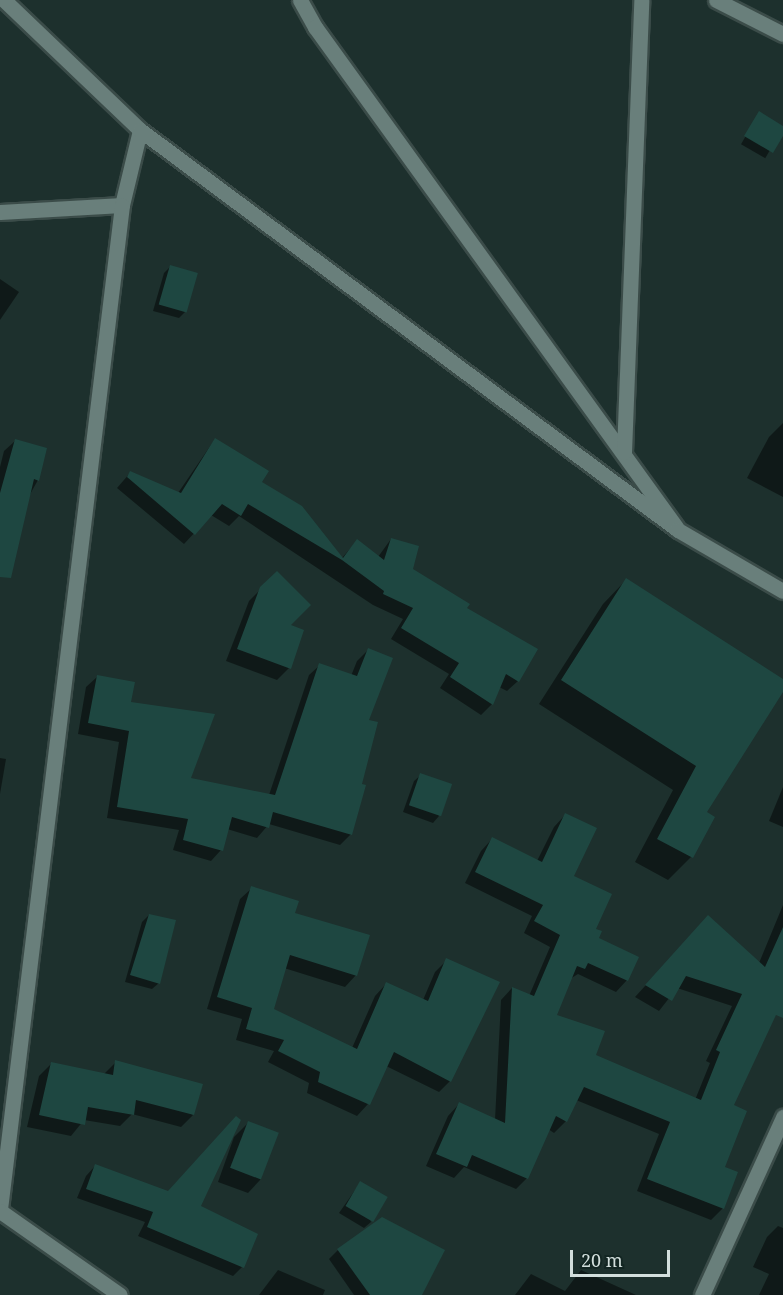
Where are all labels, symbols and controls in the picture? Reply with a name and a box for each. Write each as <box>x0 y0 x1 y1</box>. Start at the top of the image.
scale bar <box>573 1238 674 1276</box>
text: 20 m <box>581 1248 623 1272</box>

